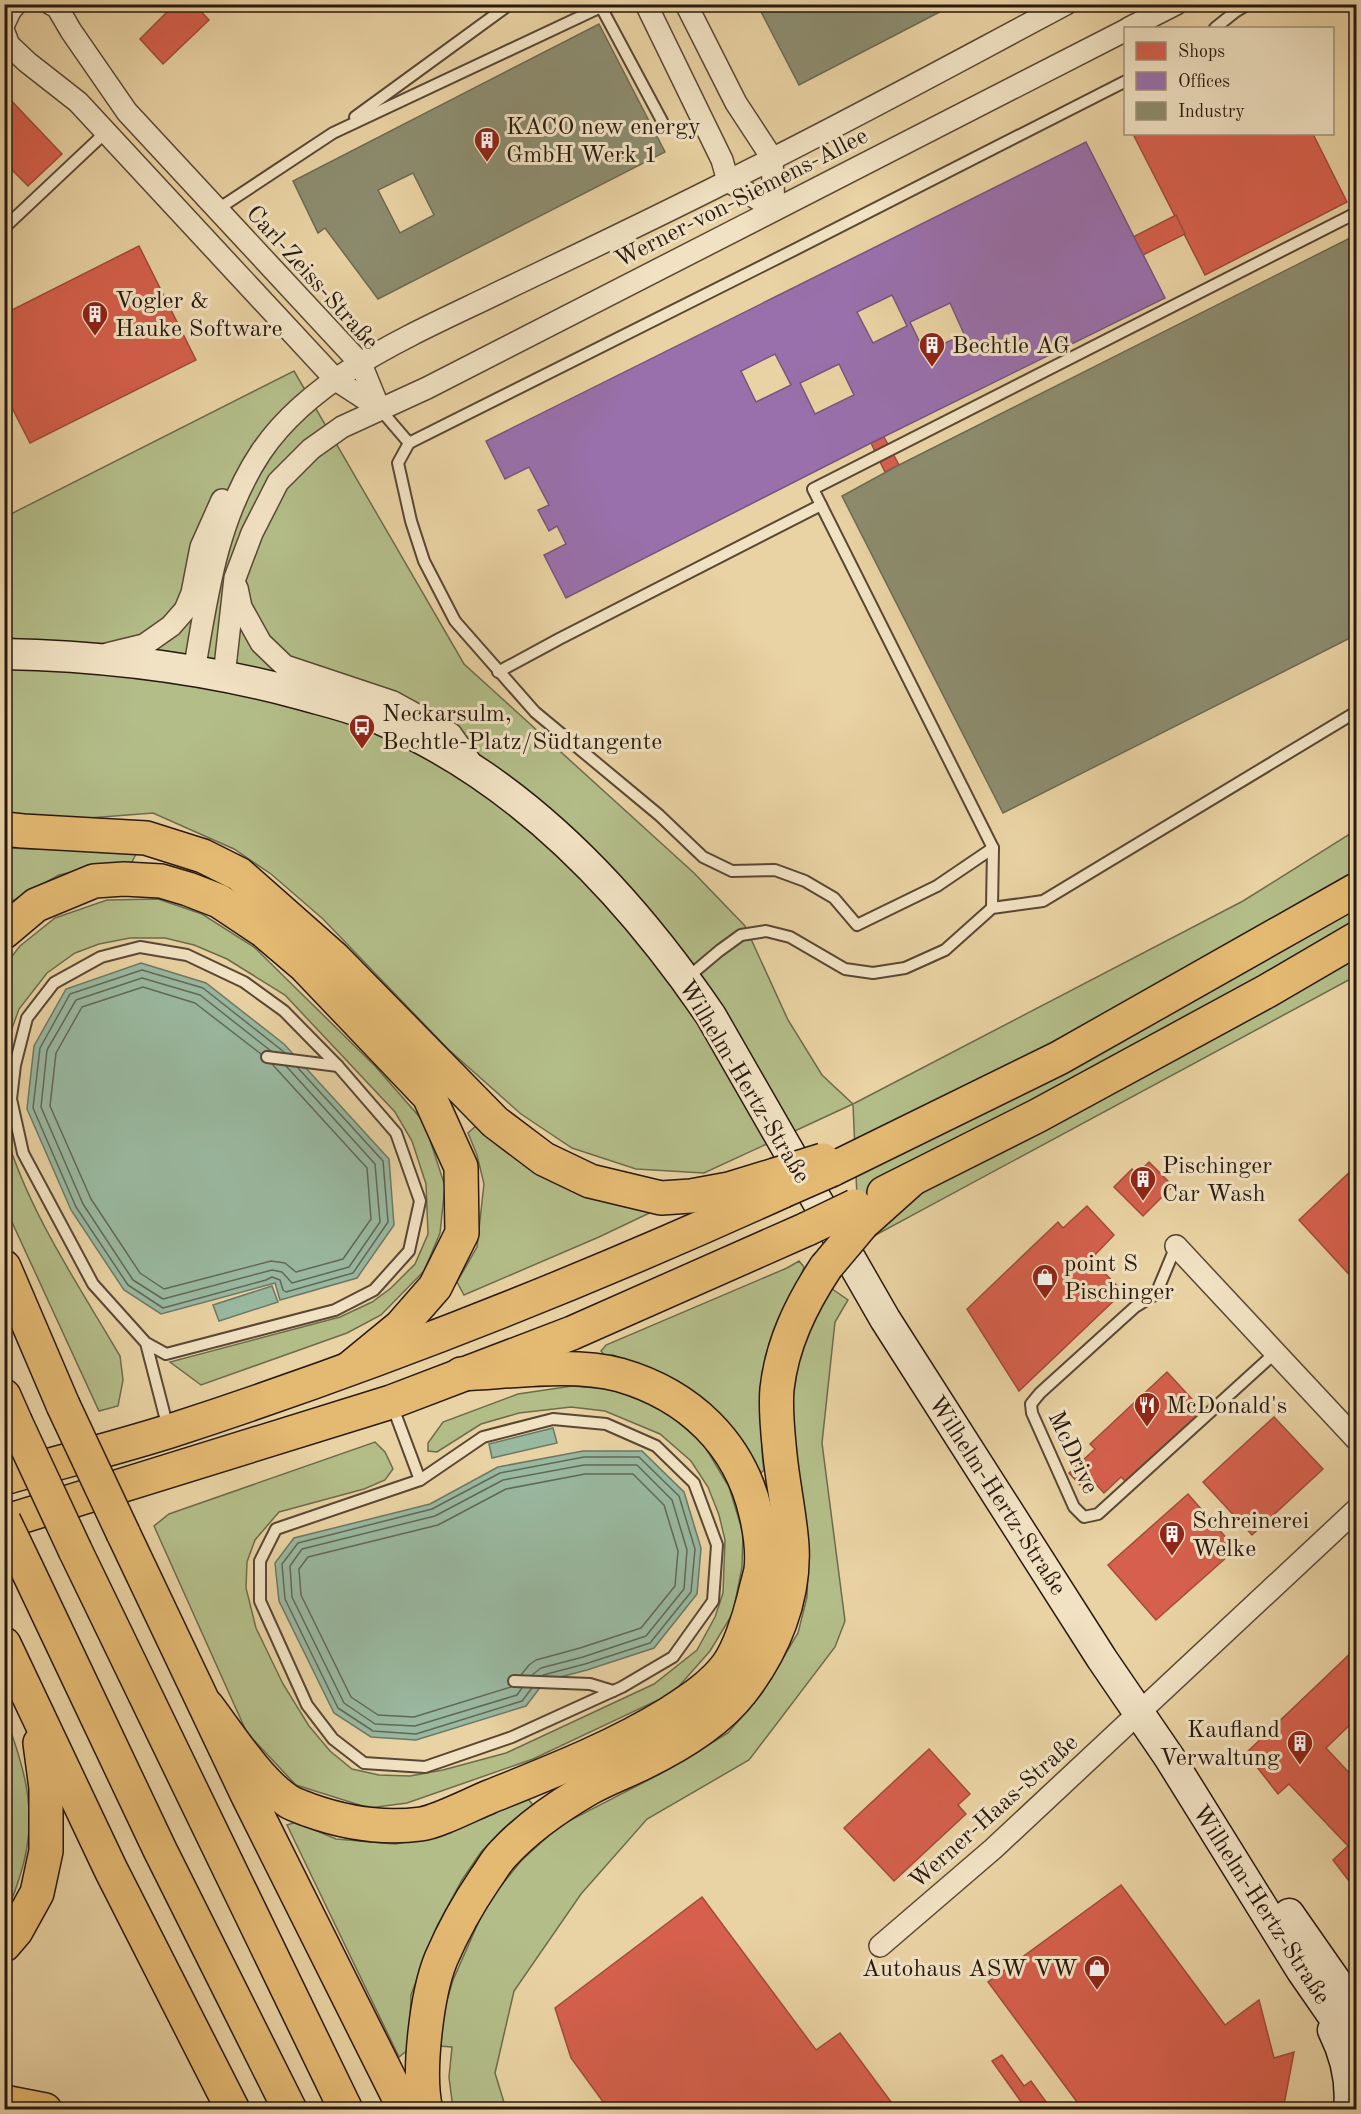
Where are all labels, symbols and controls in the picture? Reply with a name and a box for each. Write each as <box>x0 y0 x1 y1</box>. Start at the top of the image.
legend <box>1124 27 1334 135</box>
text: Shops <box>1178 43 1225 61</box>
text: Offices <box>1178 73 1230 91</box>
text: Industry <box>1178 103 1245 121</box>
place label: KACO new energy GmbH Werk 1 <box>506 116 701 168</box>
street label: Werner-von-Siemens-Allee <box>612 124 872 273</box>
building icon: KACO new energy GmbH Werk 1 <box>472 125 502 163</box>
street label: Carl-Zeiss-Straße <box>241 202 382 355</box>
place label: Vogler & Hauke Software <box>115 290 283 342</box>
building icon: Vogler & Hauke Software <box>80 299 110 337</box>
building icon: Bechtle AG <box>917 330 947 368</box>
place label: Bechtle AG <box>952 335 1070 359</box>
place label: Neckarsulm, Bechtle-Platz/Südtangente <box>382 703 662 755</box>
bus stop icon: Neckarsulm, Bechtle-Platz/Südtangente <box>347 712 377 750</box>
street label: Wilhelm-Hertz-Straße <box>673 976 813 1188</box>
place label: Pischinger Car Wash <box>1162 1155 1272 1207</box>
building icon: Pischinger Car Wash <box>1128 1164 1158 1202</box>
place label: point S Pischinger <box>1064 1253 1174 1305</box>
shop icon: point S Pischinger <box>1030 1262 1060 1300</box>
restaurant icon: McDonald's <box>1132 1390 1162 1428</box>
street label: Wilhelm-Hertz-Straße <box>923 1392 1070 1600</box>
place label: McDonald's <box>1166 1395 1287 1419</box>
street label: McDrive <box>1043 1408 1102 1498</box>
place label: Schreinerei Welke <box>1192 1510 1309 1562</box>
building icon: Schreinerei Welke <box>1157 1519 1187 1557</box>
place label: Kaufland Verwaltung <box>1160 1719 1280 1771</box>
building icon: Kaufland Verwaltung <box>1285 1728 1315 1766</box>
street label: Werner-Haas-Straße <box>905 1731 1083 1894</box>
street label: Wilhelm-Hertz-Straße <box>1187 1801 1334 2009</box>
shop icon: Autohaus ASW VW <box>1082 1953 1112 1991</box>
place label: Autohaus ASW VW <box>862 1958 1078 1982</box>

